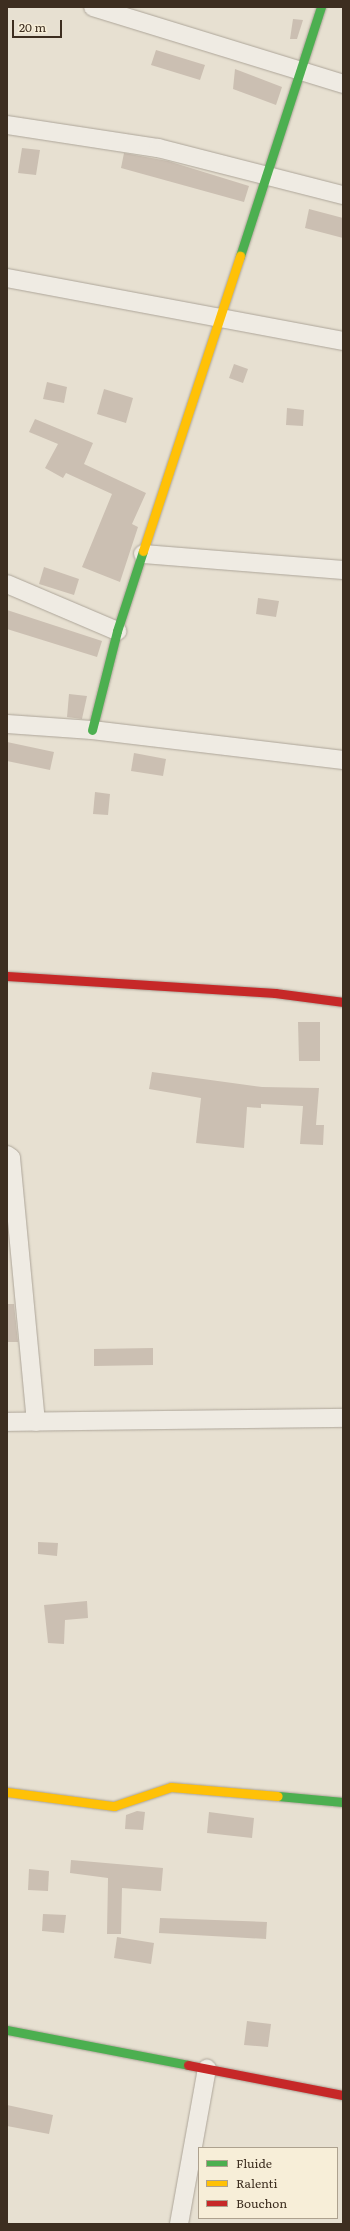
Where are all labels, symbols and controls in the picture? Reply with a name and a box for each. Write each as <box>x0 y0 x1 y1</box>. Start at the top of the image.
scale bar <box>14 12 64 38</box>
text: 20 m <box>19 18 46 36</box>
legend <box>198 2147 338 2219</box>
text: Fluide <box>236 2154 272 2172</box>
text: Ralenti <box>236 2174 277 2192</box>
text: Bouchon <box>236 2194 287 2212</box>

